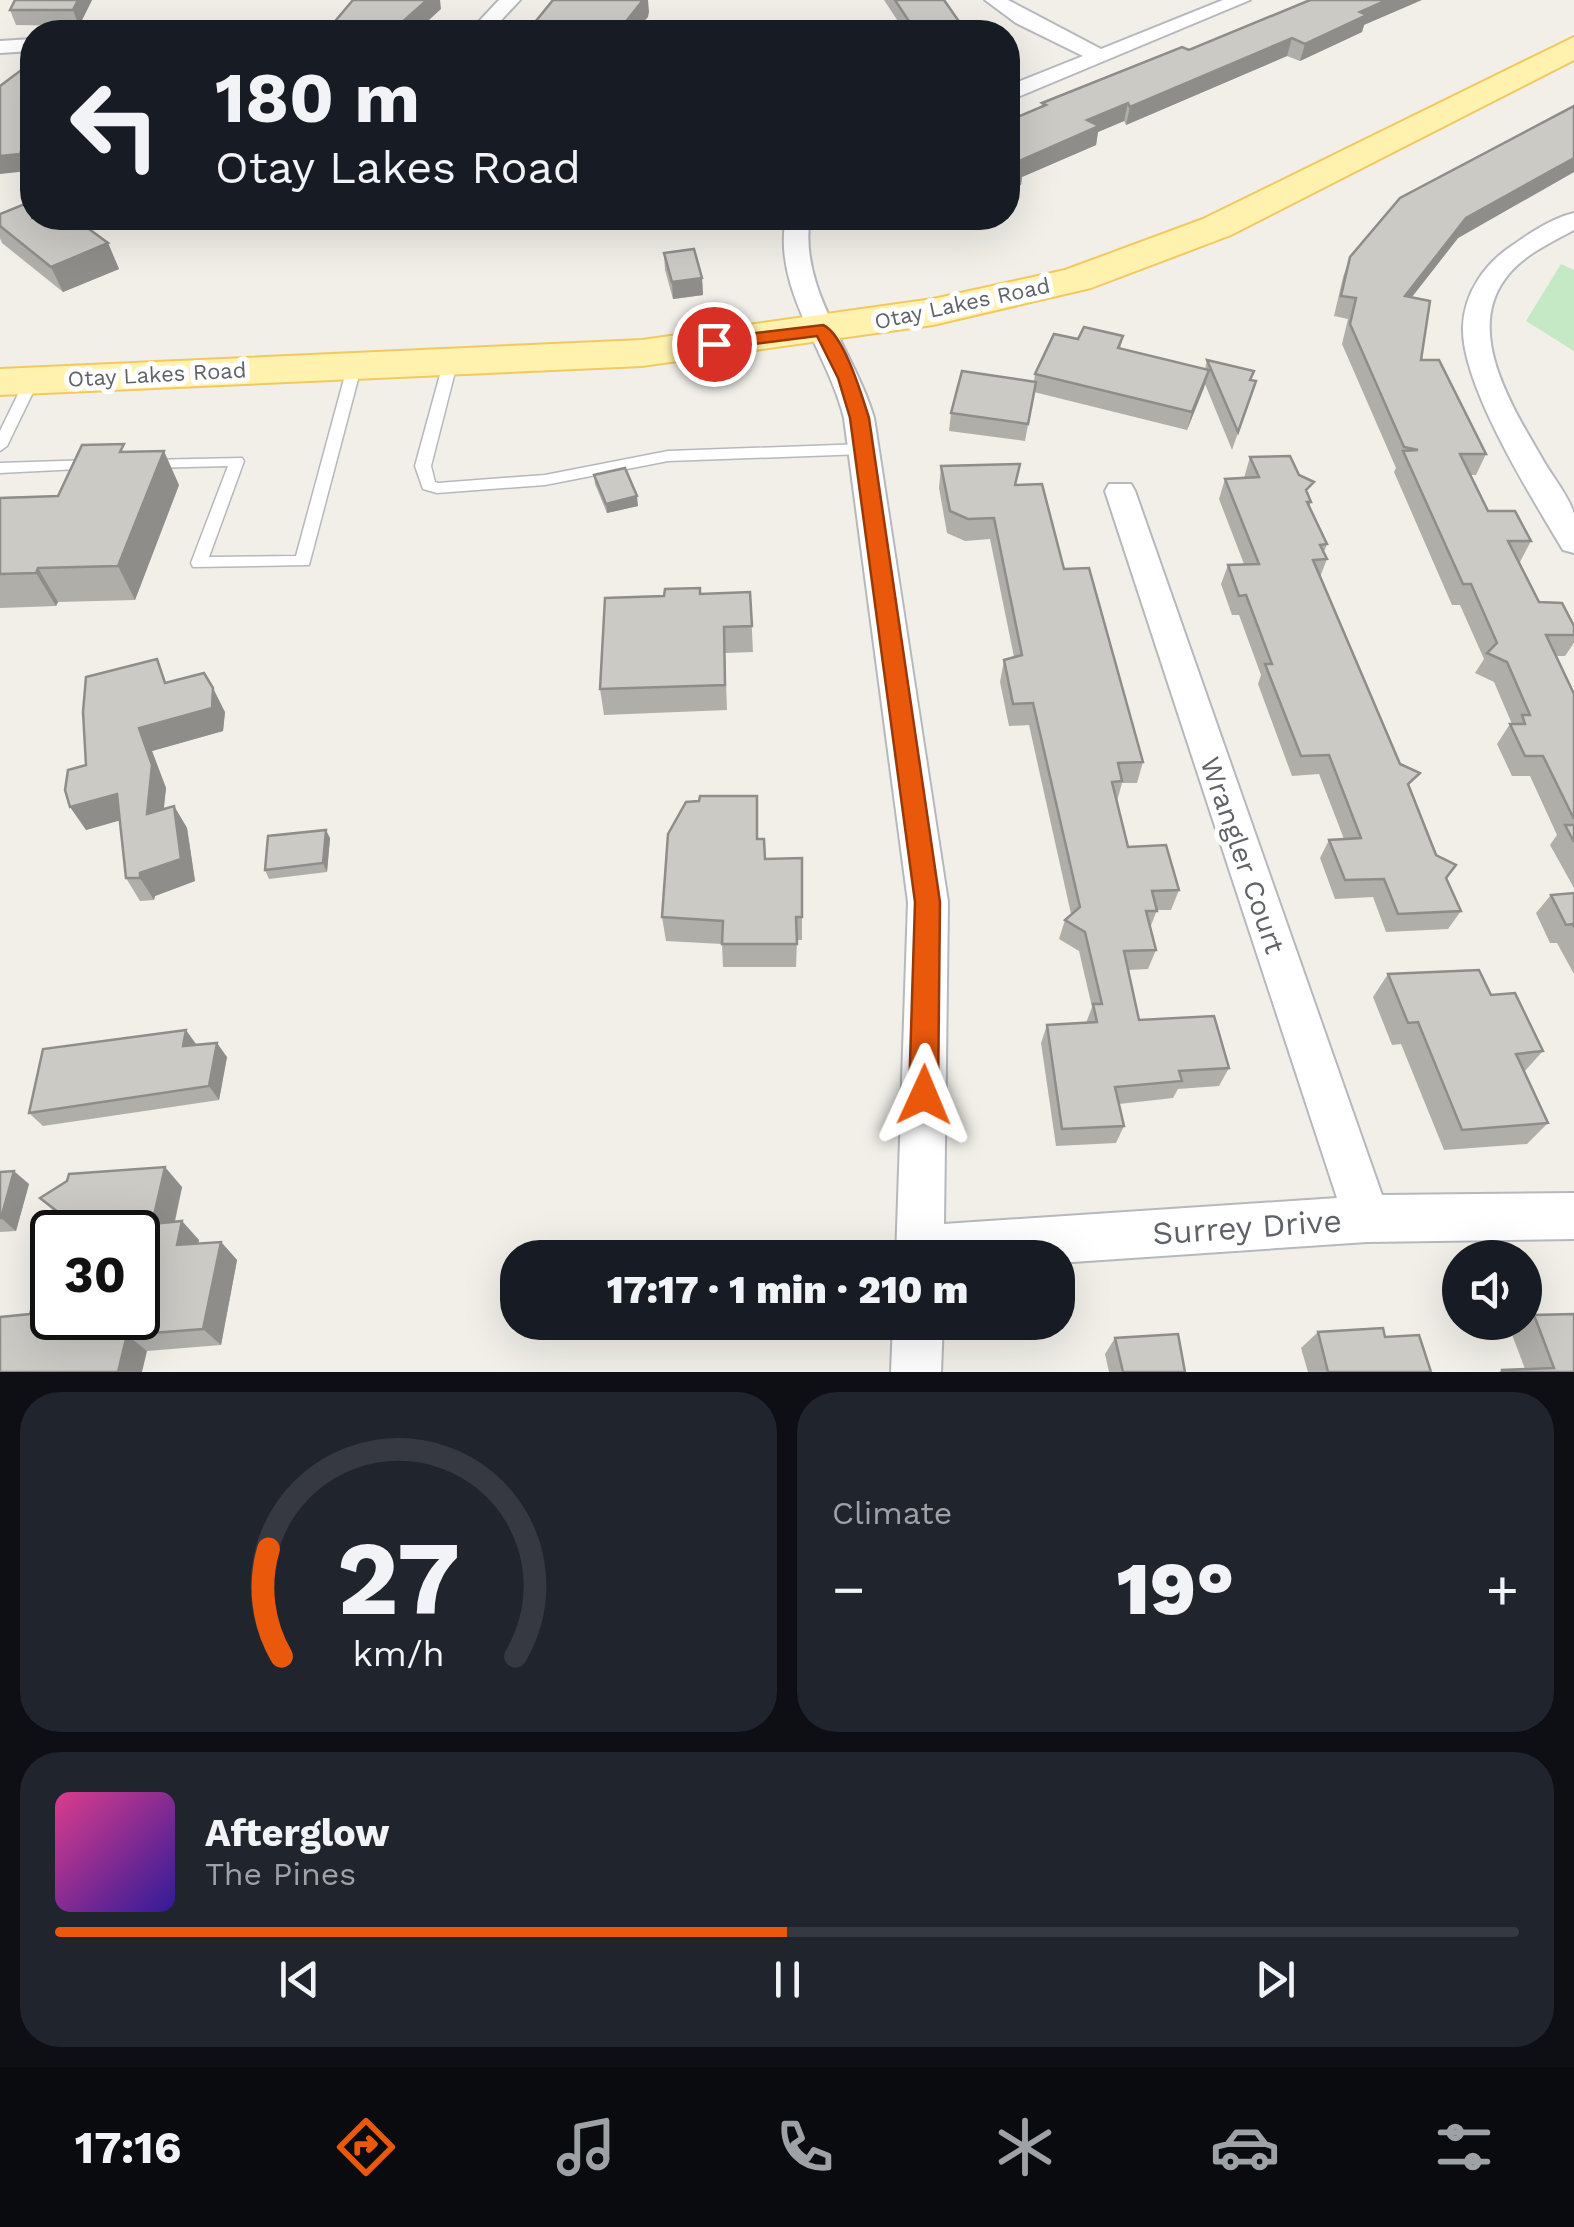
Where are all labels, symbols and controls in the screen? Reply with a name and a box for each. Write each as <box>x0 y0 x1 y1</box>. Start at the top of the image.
text: 180 m <box>215 57 420 139</box>
icon: left <box>50 60 180 190</box>
text: Otay Lakes Road <box>215 141 581 194</box>
street label: Otay Lakes Road <box>872 273 1052 334</box>
pin <box>672 302 757 387</box>
icon: arrive <box>687 317 742 372</box>
street label: Otay Lakes Road <box>67 357 247 392</box>
street label: Wrangler Court <box>1193 752 1292 958</box>
position arrow <box>872 1043 976 1147</box>
street label: Surrey Drive <box>1151 1201 1343 1253</box>
speed limit sign: 30 <box>30 1210 160 1340</box>
map controls <box>1442 1240 1542 1340</box>
button: sound <box>1442 1240 1542 1340</box>
text: 17:17 · 1 min · 210 m <box>607 1268 968 1312</box>
text: Climate <box>832 1494 952 1532</box>
text: 27 <box>337 1517 460 1639</box>
text: 19° <box>1117 1544 1234 1632</box>
text: − <box>832 1557 865 1621</box>
text: + <box>1486 1557 1519 1621</box>
text: km/h <box>352 1633 445 1675</box>
text: Afterglow <box>205 1811 390 1855</box>
text: The Pines <box>205 1855 356 1893</box>
icon: previous <box>272 1952 327 2007</box>
icon: pause <box>760 1952 815 2007</box>
icon: next <box>1248 1952 1303 2007</box>
icon: directions <box>331 2112 401 2182</box>
icon: music <box>551 2112 621 2182</box>
icon: phone <box>770 2112 840 2182</box>
icon: climate <box>990 2112 1060 2182</box>
icon: car <box>1210 2112 1280 2182</box>
icon: filters <box>1429 2112 1499 2182</box>
text: 17:16 <box>75 2121 181 2174</box>

